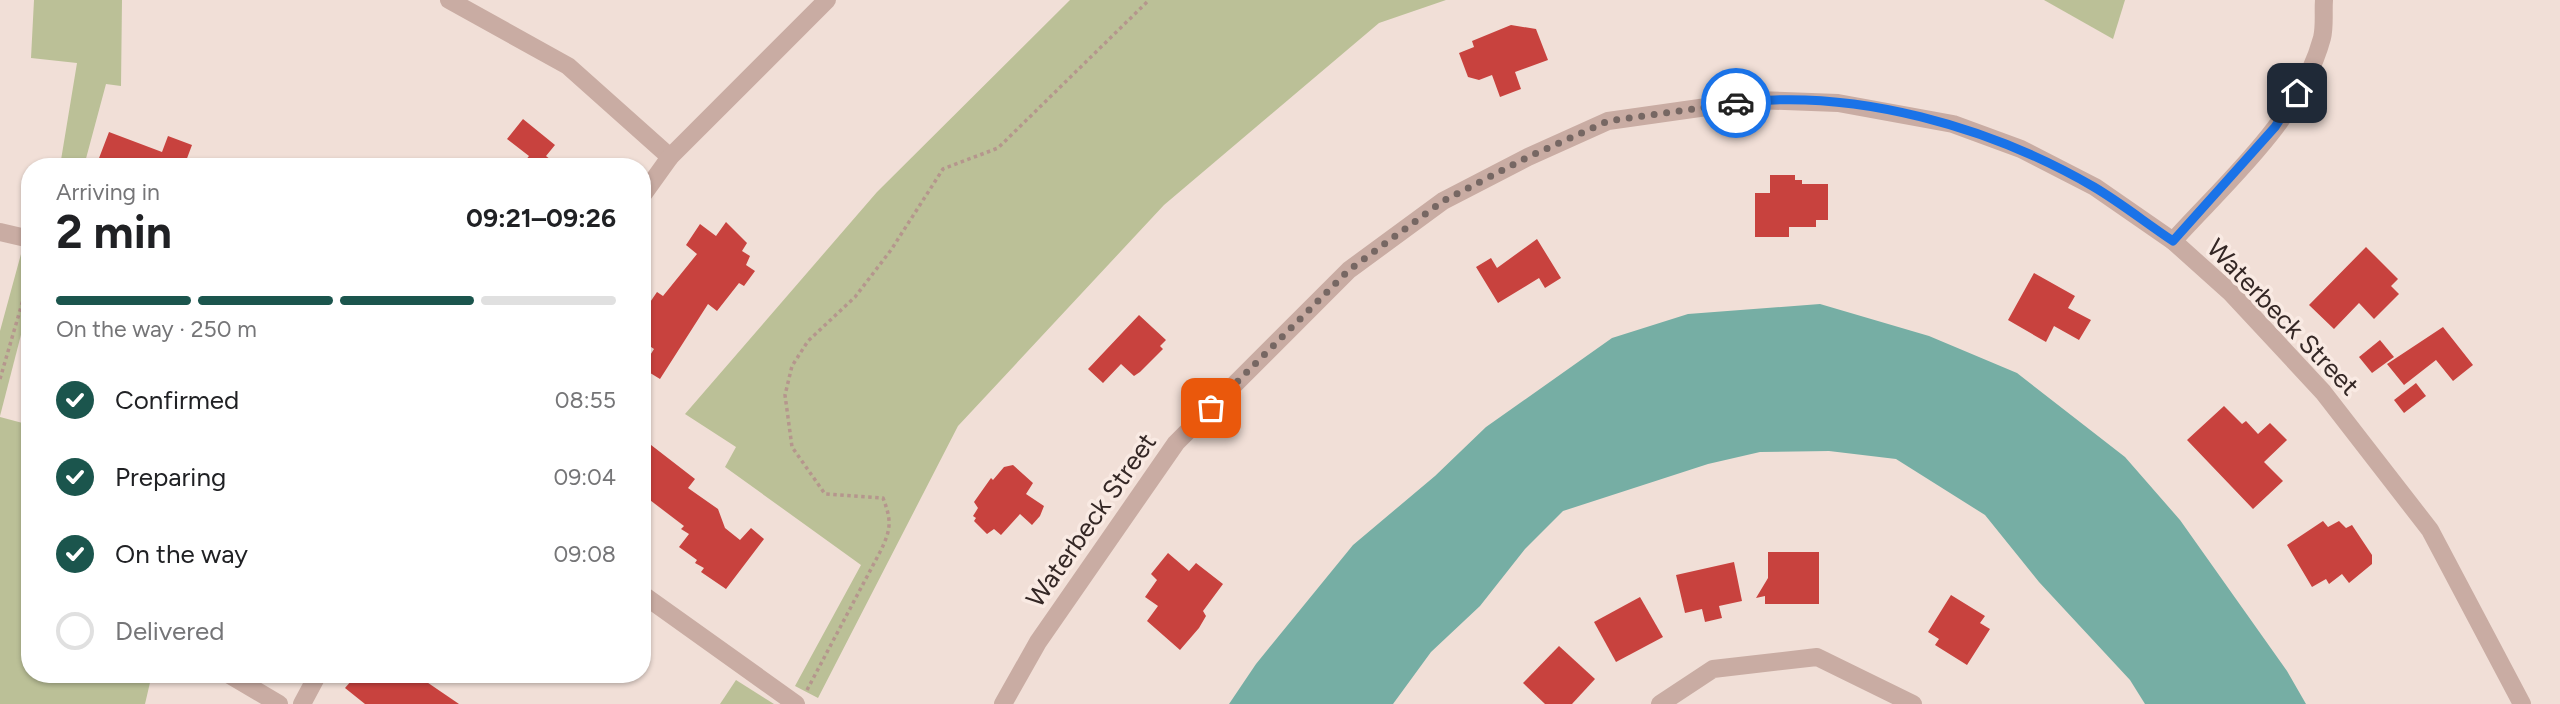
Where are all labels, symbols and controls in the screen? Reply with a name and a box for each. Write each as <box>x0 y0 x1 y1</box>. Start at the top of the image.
pin <box>2267 63 2327 123</box>
courier <box>1701 68 1771 138</box>
icon: home <box>2278 74 2316 112</box>
icon: car <box>1717 84 1755 122</box>
text: Arriving in <box>56 178 160 206</box>
text: 09:21–09:26 <box>466 202 616 234</box>
text: 2 min <box>56 204 172 260</box>
street label: Waterbeck Street <box>2200 232 2366 402</box>
text: On the way · 250 m <box>56 315 257 343</box>
pin <box>1181 378 1241 438</box>
icon: check <box>56 381 94 419</box>
text: Confirmed <box>115 384 239 416</box>
text: 08:55 <box>555 386 616 414</box>
icon: bag <box>1192 389 1230 427</box>
street label: Waterbeck Street <box>1019 427 1163 613</box>
icon: check <box>56 458 94 496</box>
text: Preparing <box>115 461 226 493</box>
text: 09:04 <box>553 463 616 491</box>
icon: check <box>56 535 94 573</box>
text: On the way <box>115 538 248 570</box>
text: 09:08 <box>554 540 616 568</box>
text: Delivered <box>115 615 224 647</box>

